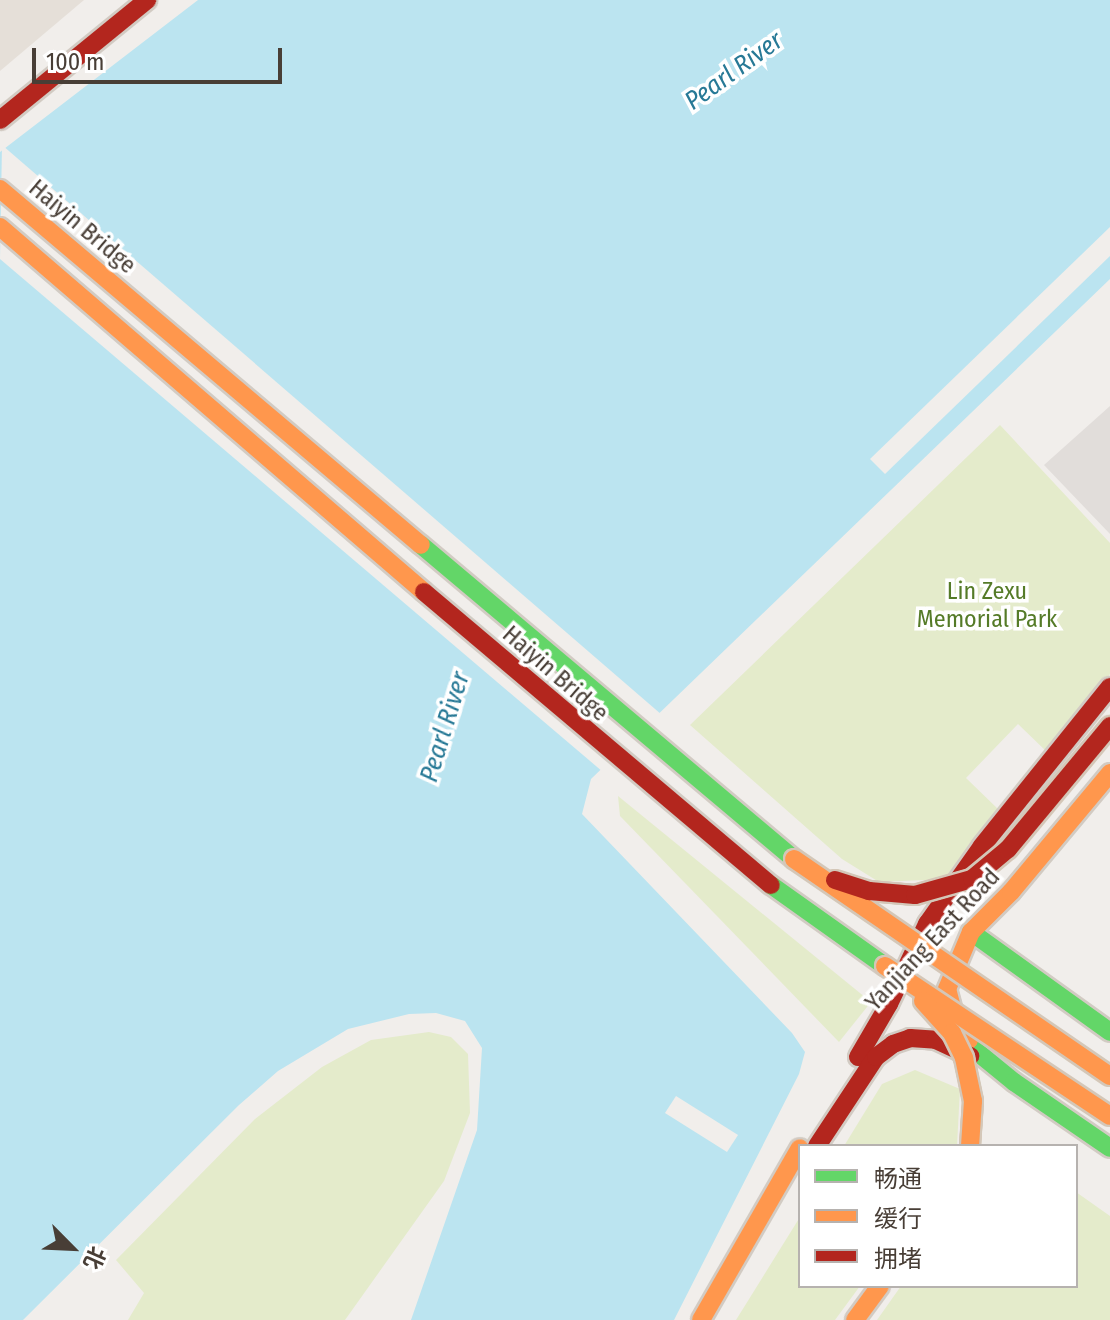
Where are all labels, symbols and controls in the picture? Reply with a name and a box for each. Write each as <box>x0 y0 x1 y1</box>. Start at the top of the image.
water label: Pearl River <box>679 25 789 117</box>
scale bar <box>36 32 286 82</box>
text: 100 m <box>46 48 104 76</box>
street label: Haiyin Bridge <box>23 174 141 280</box>
park label: Lin Zexu Memorial Park <box>917 578 1057 634</box>
street label: Haiyin Bridge <box>496 620 614 728</box>
water label: Pearl River <box>413 668 477 786</box>
street label: Yanjiang East Road <box>860 863 1006 1017</box>
legend <box>798 1144 1078 1288</box>
text: 畅通 <box>874 1165 922 1193</box>
text: 缓行 <box>874 1205 922 1233</box>
north arrow <box>32 1208 112 1288</box>
text: 北 <box>78 1242 111 1274</box>
text: 拥堵 <box>874 1245 922 1273</box>

